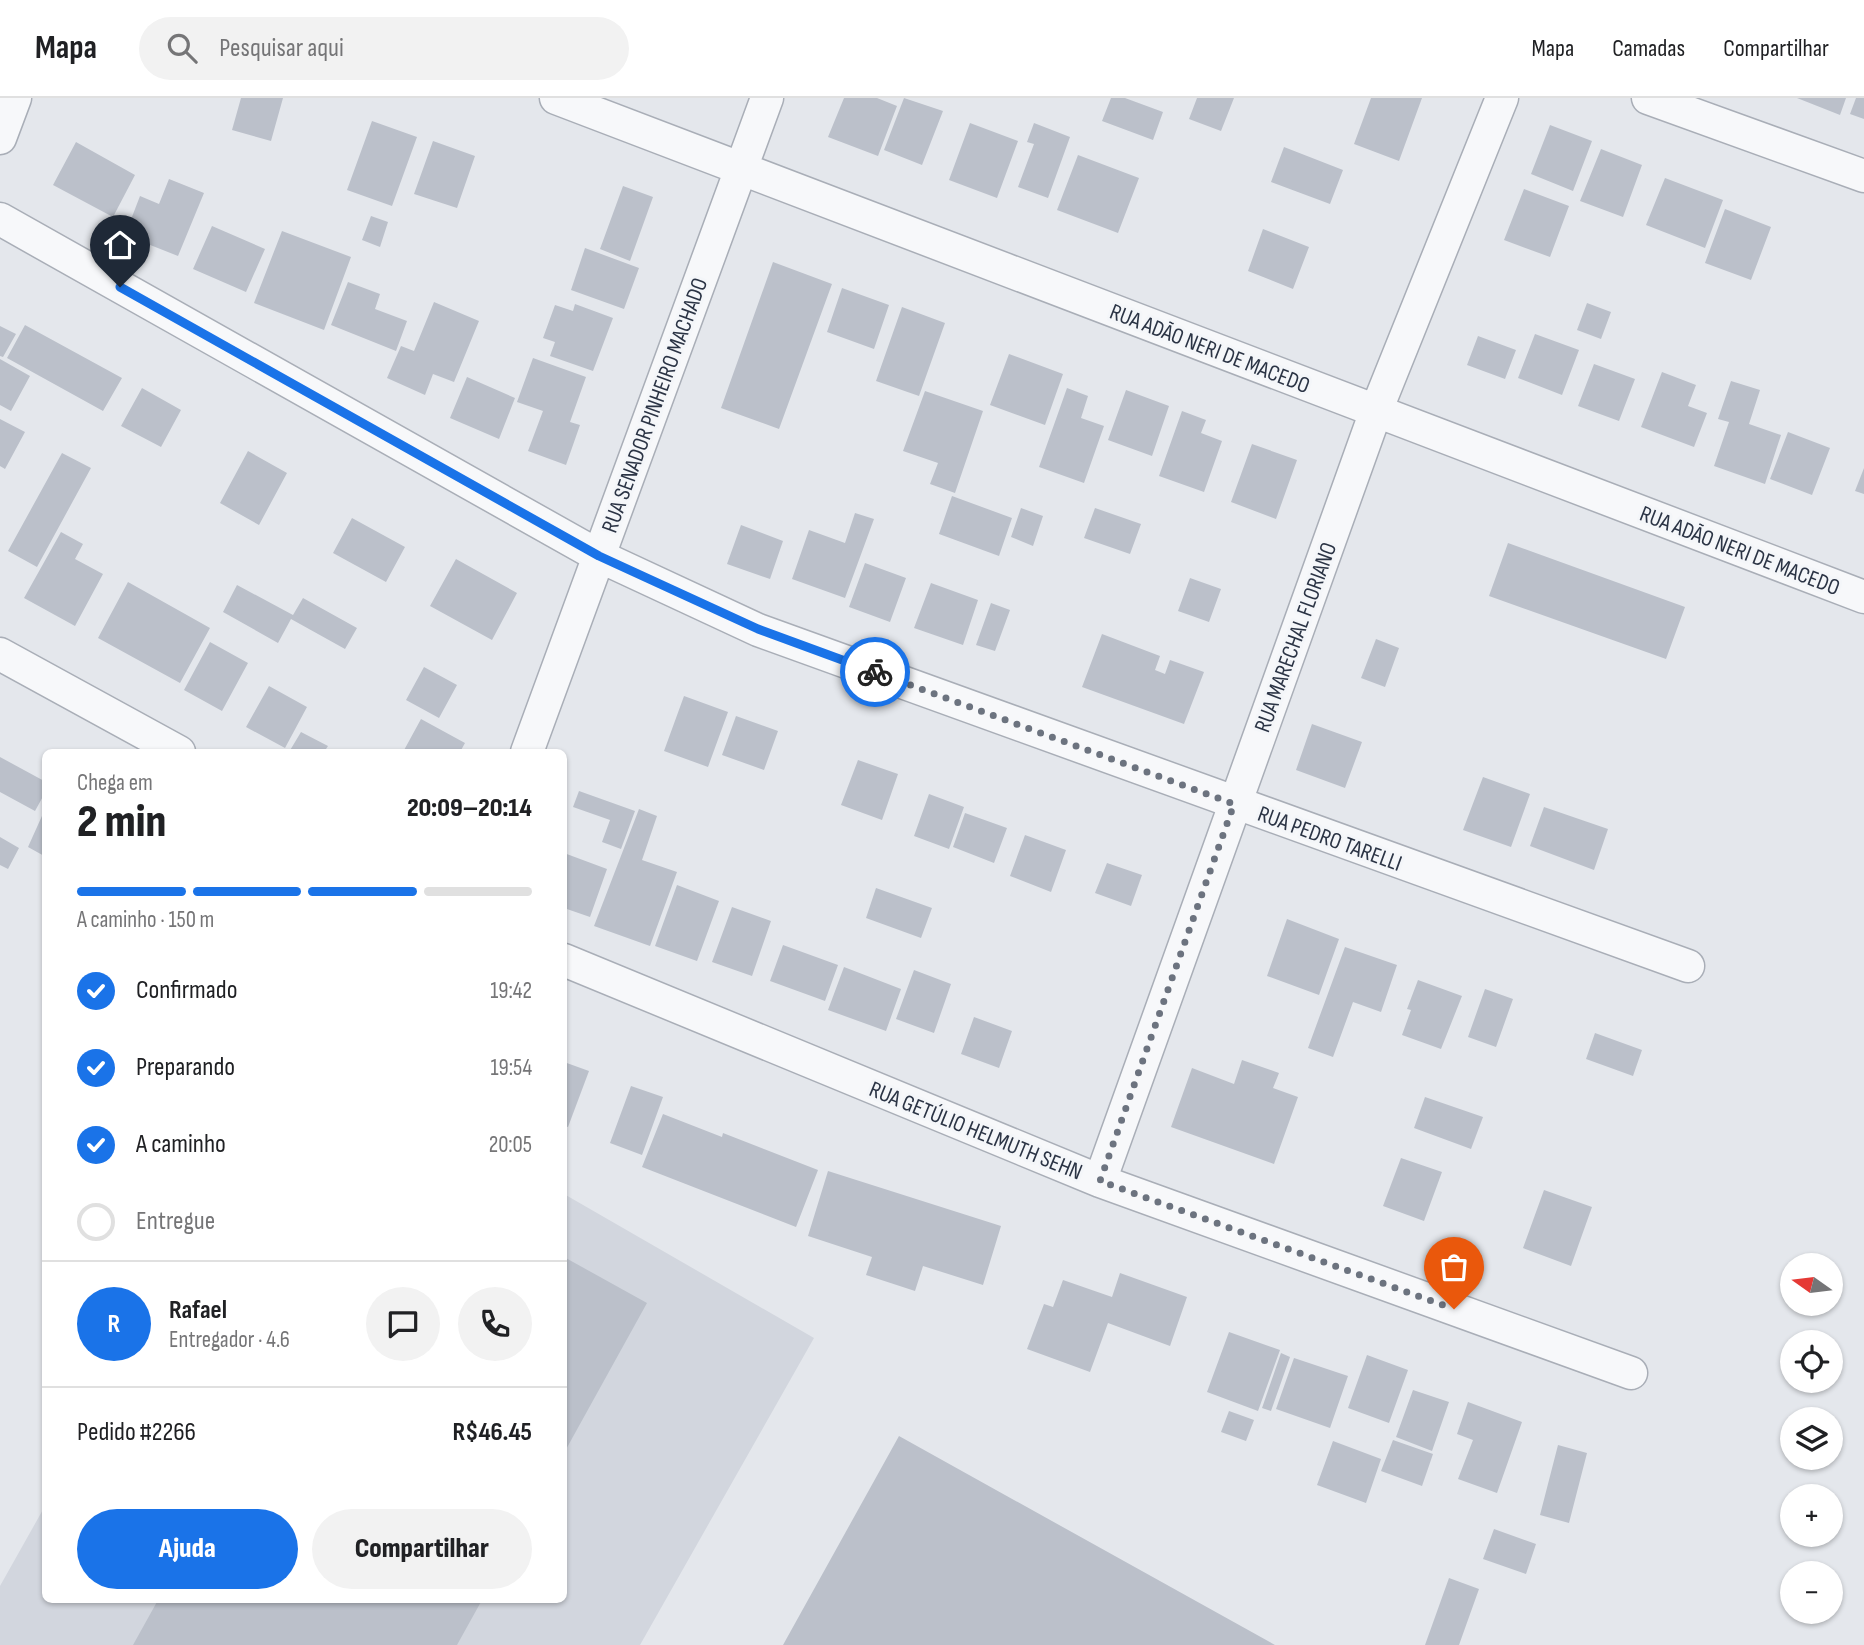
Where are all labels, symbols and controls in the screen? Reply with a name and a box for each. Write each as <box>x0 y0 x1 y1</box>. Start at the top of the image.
search box <box>139 17 629 80</box>
text: Mapa <box>35 28 97 68</box>
icon: search <box>163 29 201 67</box>
text: Pesquisar aqui <box>219 33 344 64</box>
text: Mapa <box>1532 34 1574 63</box>
text: Camadas <box>1612 34 1685 63</box>
text: Compartilhar <box>1723 34 1829 63</box>
pin <box>90 215 150 287</box>
icon: home <box>101 226 139 264</box>
street label: RUA SENADOR PINHEIRO MACHADO <box>596 274 714 537</box>
street label: RUA ADÃO NERI DE MACEDO <box>1106 298 1314 400</box>
street label: RUA ADÃO NERI DE MACEDO <box>1636 500 1844 602</box>
street label: RUA MARECHAL FLORIANO <box>1249 539 1343 736</box>
courier <box>840 637 910 707</box>
icon: bike <box>856 653 894 691</box>
text: Chega em <box>77 769 153 797</box>
text: 20:09–20:14 <box>407 793 532 824</box>
text: 2 min <box>77 795 166 850</box>
street label: RUA PEDRO TARELLI <box>1254 800 1405 878</box>
text: A caminho · 150 m <box>77 906 214 934</box>
icon: check <box>77 972 115 1010</box>
text: Confirmado <box>136 975 237 1006</box>
text: 19:42 <box>490 977 532 1005</box>
icon: check <box>77 1049 115 1087</box>
text: Preparando <box>136 1052 235 1083</box>
text: 19:54 <box>491 1054 532 1082</box>
street label: RUA GETÚLIO HELMUTH SEHN <box>865 1075 1086 1186</box>
icon: check <box>77 1126 115 1164</box>
text: A caminho <box>136 1129 226 1160</box>
text: 20:05 <box>489 1131 532 1159</box>
text: Entregue <box>136 1206 215 1237</box>
pin <box>1424 1237 1484 1309</box>
icon: bag <box>1435 1248 1473 1286</box>
north arrow <box>1780 1253 1843 1316</box>
map controls <box>1780 1253 1843 1624</box>
button: chat <box>366 1287 440 1361</box>
button: phone <box>458 1287 532 1361</box>
text: Rafael <box>169 1295 227 1326</box>
text: R <box>108 1309 120 1340</box>
text: Entregador · 4.6 <box>169 1326 290 1354</box>
button: locate <box>1780 1330 1843 1393</box>
button: layers <box>1780 1407 1843 1470</box>
text: Pedido #2266 <box>77 1417 196 1448</box>
text: R$46.45 <box>452 1417 532 1448</box>
button: + <box>1780 1484 1843 1547</box>
button: Ajuda <box>77 1509 298 1589</box>
button: Compartilhar <box>312 1509 532 1589</box>
button: − <box>1780 1561 1843 1624</box>

